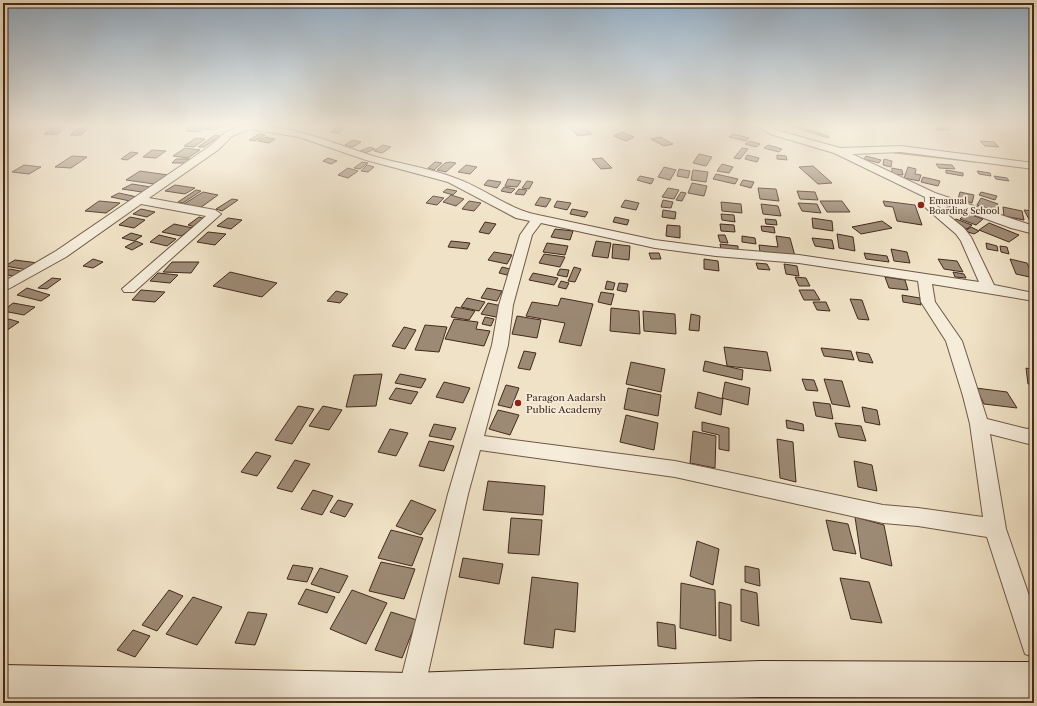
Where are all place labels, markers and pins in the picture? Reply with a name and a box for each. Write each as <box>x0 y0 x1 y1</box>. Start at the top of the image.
place label: Emanual Boarding School <box>929 195 1000 216</box>
marker: Emanual Boarding School <box>916 200 926 210</box>
place label: Paragon Aadarsh Public Academy <box>526 391 607 416</box>
marker: Paragon Aadarsh Public Academy <box>513 398 523 408</box>

